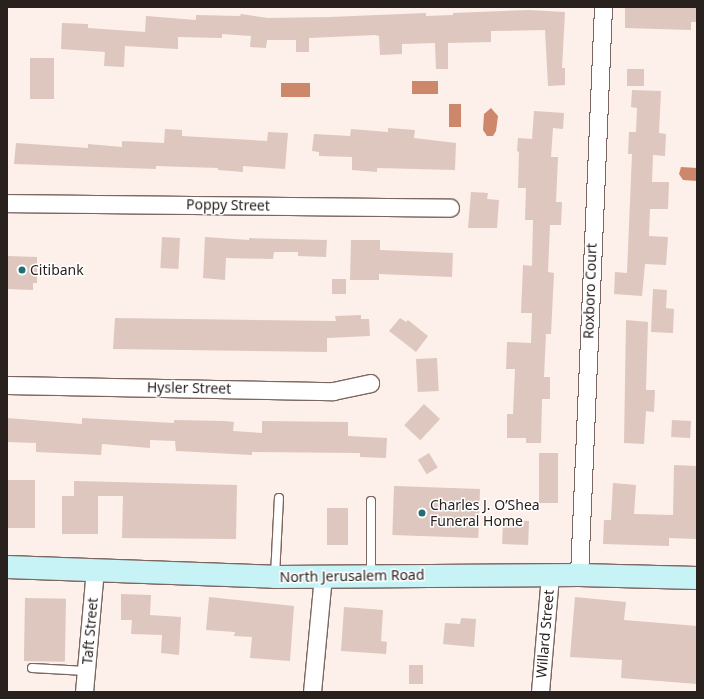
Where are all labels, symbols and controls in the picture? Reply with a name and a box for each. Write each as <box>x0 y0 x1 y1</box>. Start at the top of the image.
street label: Poppy Street <box>186 196 270 214</box>
street label: Roxboro Court <box>580 243 600 339</box>
place label: Citibank <box>30 262 84 278</box>
marker: Citibank <box>17 265 27 275</box>
street label: Hysler Street <box>147 379 231 397</box>
place label: Charles J. O’Shea Funeral Home <box>430 497 540 530</box>
marker: Charles J. O’Shea Funeral Home <box>417 508 427 518</box>
street label: North Jerusalem Road <box>279 566 425 586</box>
street label: Willard Street <box>533 589 557 679</box>
street label: Taft Street <box>79 597 101 665</box>

